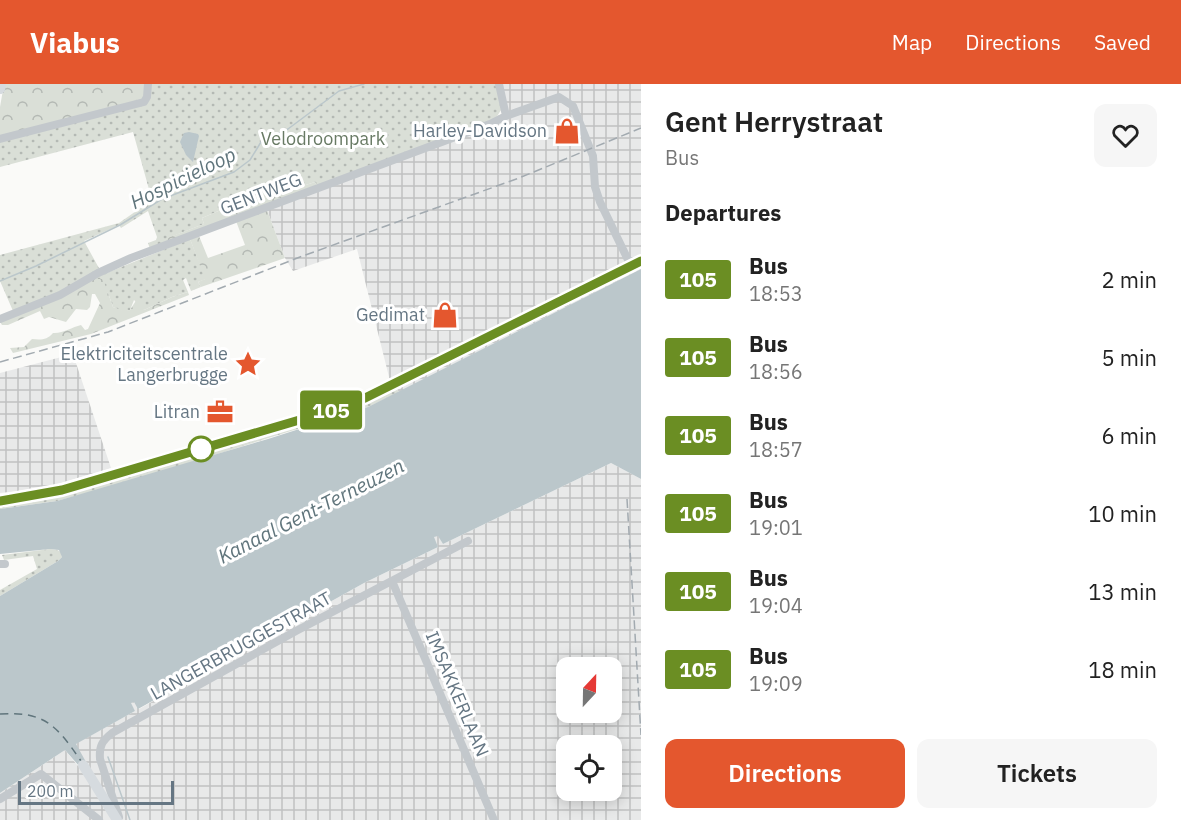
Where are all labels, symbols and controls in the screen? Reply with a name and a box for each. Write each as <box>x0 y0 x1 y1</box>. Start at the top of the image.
text: Viabus <box>30 24 120 61</box>
text: Map <box>892 28 932 56</box>
text: Directions <box>965 28 1061 56</box>
text: Saved <box>1094 28 1151 56</box>
text: Gent Herrystraat <box>665 103 883 140</box>
button: heart <box>1094 104 1157 167</box>
shop icon: Harley-Davidson <box>552 116 582 146</box>
place label: Harley-Davidson <box>413 119 547 142</box>
park label: Velodroompark <box>261 127 386 150</box>
water label: Hospicieloop <box>125 140 240 215</box>
text: Bus <box>665 144 699 171</box>
street label: GENTWEG <box>217 168 305 220</box>
text: Departures <box>665 198 781 227</box>
text: Bus <box>749 251 788 280</box>
text: 105 <box>679 265 717 293</box>
text: 2 min <box>1101 265 1157 294</box>
text: 18:53 <box>749 280 803 307</box>
shop icon: Gedimat <box>430 300 460 330</box>
place label: Gedimat <box>356 303 425 326</box>
text: Bus <box>749 329 788 358</box>
place label: Elektriciteitscentrale Langerbrugge <box>60 342 228 386</box>
text: 105 <box>679 343 717 371</box>
text: 5 min <box>1101 343 1157 372</box>
place icon: Elektriciteitscentrale Langerbrugge <box>233 349 263 379</box>
text: 18:56 <box>749 358 803 385</box>
line badge: 105 <box>296 390 366 430</box>
text: 105 <box>312 396 350 424</box>
office icon: Litran <box>205 397 235 427</box>
place label: Litran <box>154 400 200 423</box>
text: Bus <box>749 407 788 436</box>
text: 105 <box>679 421 717 449</box>
text: 6 min <box>1101 421 1157 450</box>
unlabelled marker <box>188 436 214 462</box>
text: 18:57 <box>749 436 803 463</box>
water label: Kanaal Gent-Terneuzen <box>213 452 409 569</box>
text: Bus <box>749 485 788 514</box>
text: 105 <box>679 499 717 527</box>
text: 10 min <box>1088 499 1157 528</box>
text: 19:01 <box>749 514 803 541</box>
text: Bus <box>749 563 788 592</box>
text: 105 <box>679 577 717 605</box>
text: 13 min <box>1088 577 1157 606</box>
street label: LANGERBRUGGESTRAAT <box>146 586 335 705</box>
text: 19:04 <box>749 592 803 619</box>
street label: IMSAKKERLAAN <box>421 628 494 760</box>
text: Bus <box>749 641 788 670</box>
text: 105 <box>679 655 717 683</box>
text: 18 min <box>1088 655 1157 684</box>
north arrow <box>556 657 622 723</box>
map controls <box>556 657 622 801</box>
text: 19:09 <box>749 670 803 697</box>
button: locate <box>556 735 622 801</box>
button: Directions <box>665 739 905 808</box>
button: Tickets <box>917 739 1157 808</box>
scale bar <box>18 778 174 806</box>
text: 200 m <box>27 781 74 801</box>

